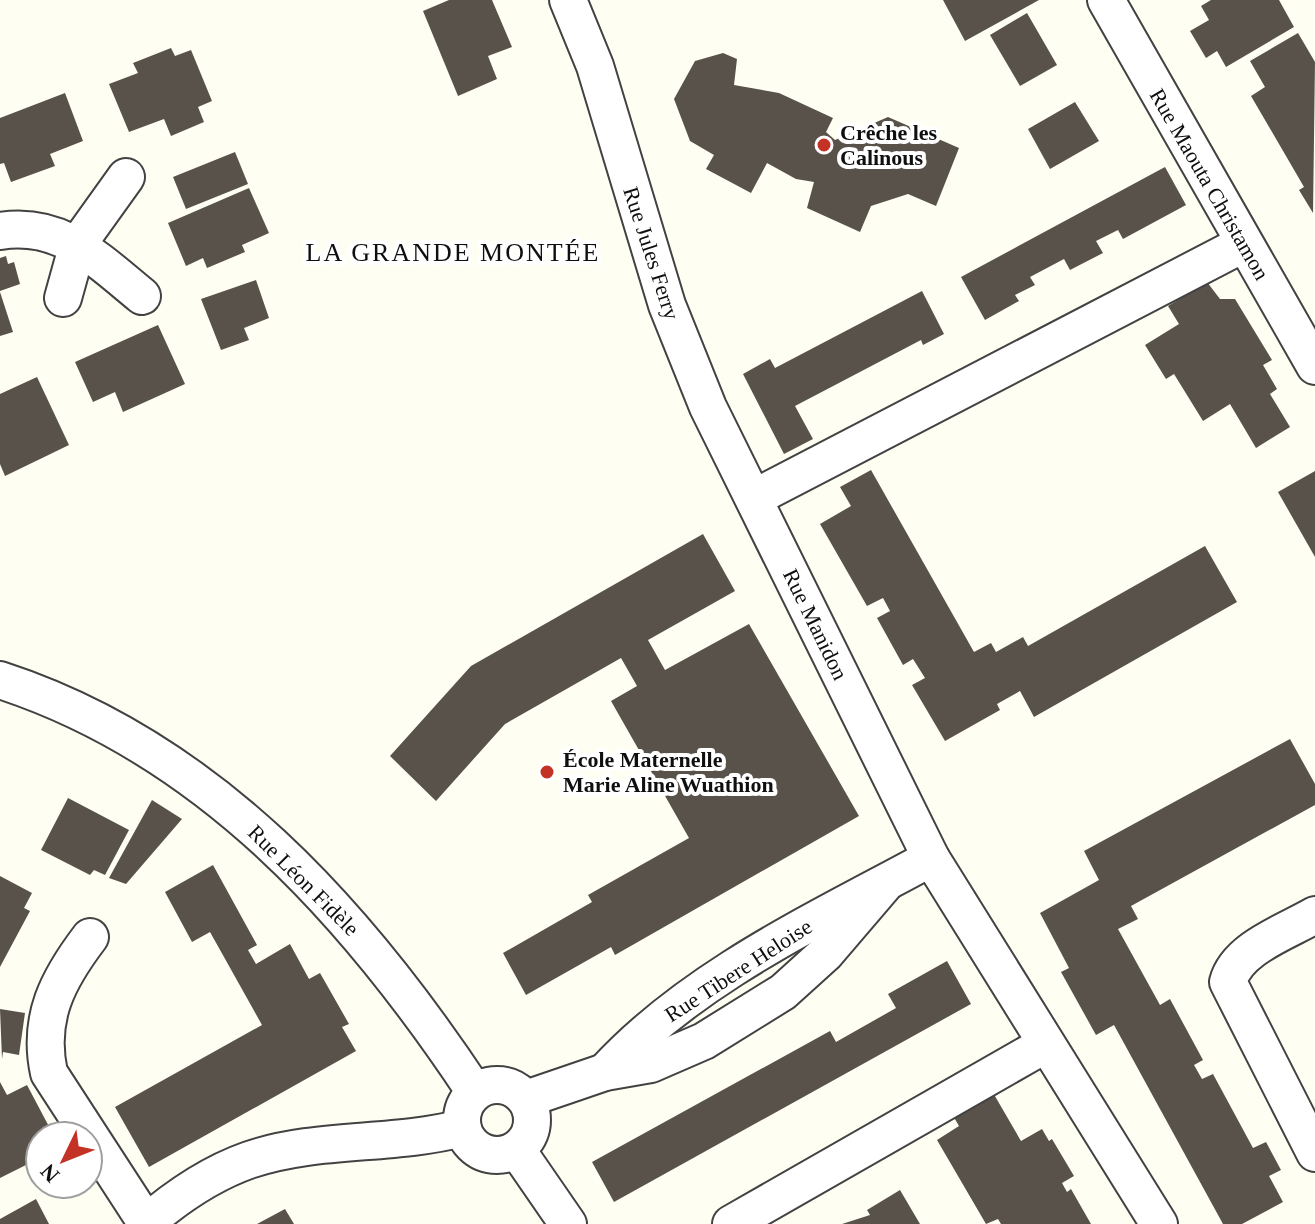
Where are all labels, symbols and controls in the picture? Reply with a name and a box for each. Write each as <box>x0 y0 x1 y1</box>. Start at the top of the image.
street label: Rue Maouta Christamon <box>1145 84 1274 284</box>
place label: Crêche les Calinous <box>840 120 938 170</box>
marker: Crêche les Calinous <box>815 136 833 154</box>
street label: Rue Jules Ferry <box>618 184 685 323</box>
district label: LA GRANDE MONTÉE <box>306 238 600 267</box>
street label: Rue Manidon <box>778 565 853 684</box>
place label: École Maternelle Marie Aline Wuathion <box>563 747 774 797</box>
marker: École Maternelle Marie Aline Wuathion <box>538 763 556 781</box>
street label: Rue Léon Fidèle <box>243 820 364 941</box>
street label: Rue Tibere Heloise <box>660 914 816 1027</box>
north arrow <box>24 1120 104 1200</box>
text: N <box>35 1159 64 1188</box>

